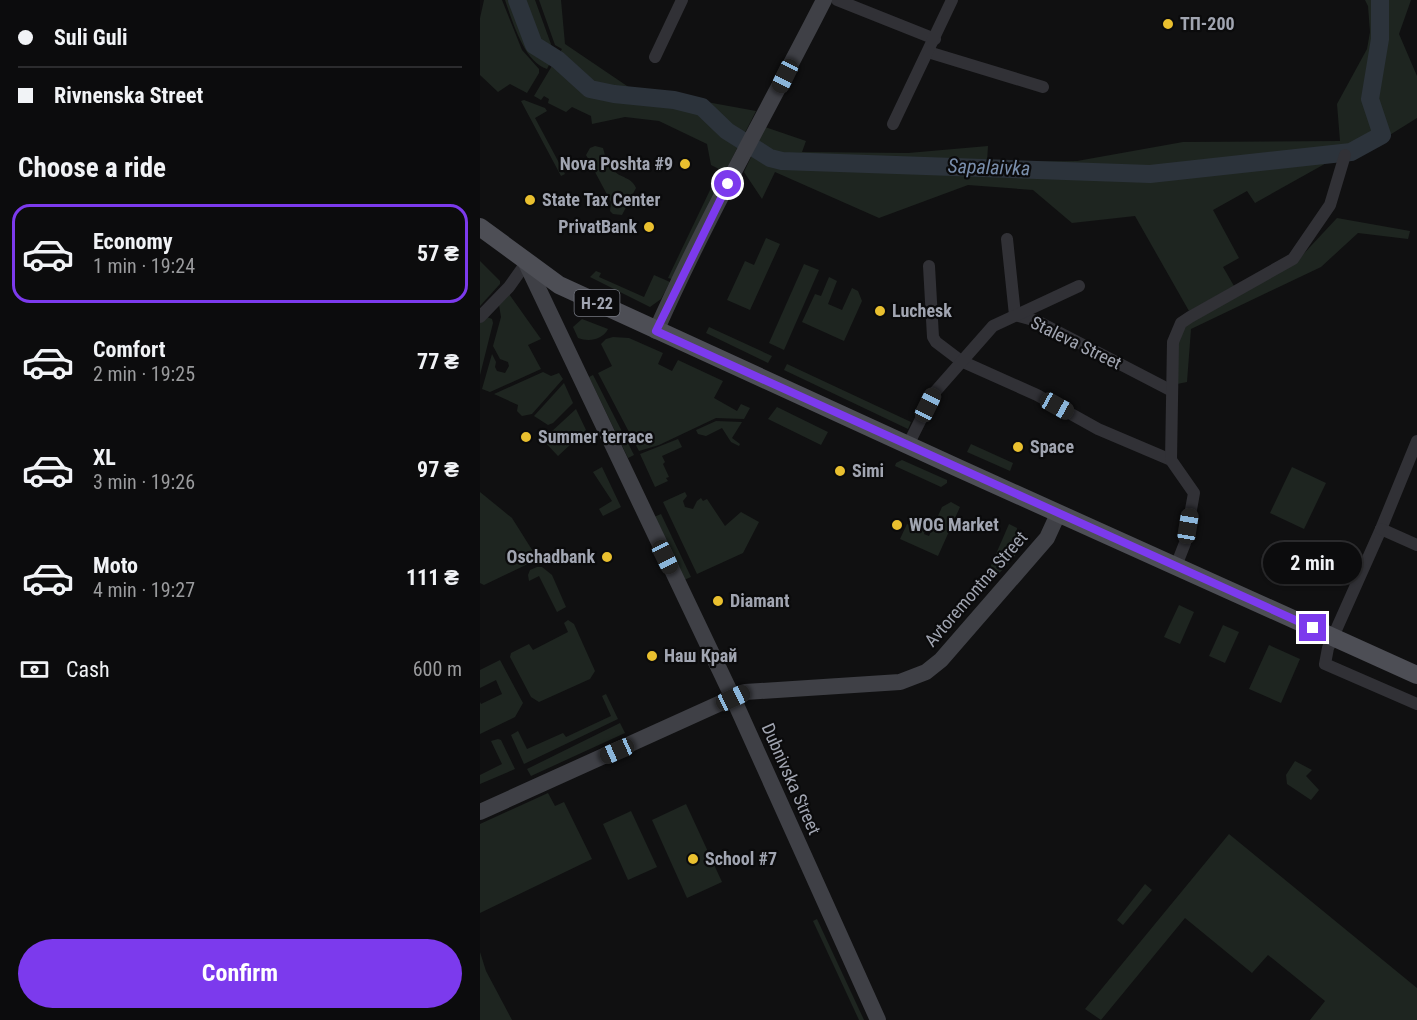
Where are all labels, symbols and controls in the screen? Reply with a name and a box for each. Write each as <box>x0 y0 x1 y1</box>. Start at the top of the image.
place label: ТП-200 <box>1180 13 1235 34</box>
marker: ТП-200 <box>1161 17 1175 31</box>
text: Suli Guli <box>54 25 128 50</box>
car <box>769 56 801 96</box>
text: Rivnenska Street <box>54 83 203 108</box>
text: Choose a ride <box>18 152 166 184</box>
place label: Nova Poshta #9 <box>560 153 673 174</box>
water label: Sapalaivka <box>947 154 1031 180</box>
marker: Nova Poshta #9 <box>678 157 692 171</box>
route start <box>714 170 741 197</box>
place label: State Tax Center <box>542 189 660 210</box>
marker: State Tax Center <box>523 193 537 207</box>
place label: PrivatBank <box>558 216 637 237</box>
marker: PrivatBank <box>642 220 656 234</box>
icon: car <box>21 227 75 281</box>
text: Economy <box>93 229 173 254</box>
text: 57 ₴ <box>417 241 459 266</box>
text: 1 min · 19:24 <box>93 254 195 278</box>
road number: Н-22 <box>574 290 620 316</box>
place label: Luchesk <box>892 300 952 321</box>
marker: Luchesk <box>873 304 887 318</box>
street label: Staleva Street <box>1027 312 1125 374</box>
icon: car <box>21 335 75 389</box>
text: Comfort <box>93 337 166 362</box>
text: 77 ₴ <box>417 349 459 374</box>
text: 2 min · 19:25 <box>93 362 195 386</box>
car <box>912 385 944 425</box>
car <box>1037 389 1077 423</box>
place label: Summer terrace <box>538 426 654 447</box>
marker: Summer terrace <box>519 430 533 444</box>
place label: Space <box>1030 436 1074 457</box>
marker: Space <box>1011 440 1025 454</box>
icon: car <box>21 443 75 497</box>
text: XL <box>93 445 116 470</box>
text: 97 ₴ <box>417 457 459 482</box>
place label: Simi <box>852 460 884 481</box>
marker: Simi <box>833 464 847 478</box>
text: 3 min · 19:26 <box>93 470 195 494</box>
car <box>1176 507 1200 545</box>
place label: WOG Market <box>909 514 999 535</box>
marker: WOG Market <box>890 518 904 532</box>
street label: Avtoremontna Street <box>920 527 1031 651</box>
car <box>649 537 681 577</box>
callout: 2 min <box>1264 541 1362 583</box>
place label: Oschadbank <box>507 546 595 567</box>
marker: Oschadbank <box>600 550 614 564</box>
icon: car <box>21 551 75 605</box>
text: 2 min <box>1290 551 1335 575</box>
text: Moto <box>93 553 138 578</box>
text: 111 ₴ <box>406 565 459 590</box>
text: 4 min · 19:27 <box>93 578 195 602</box>
place label: Diamant <box>730 590 790 611</box>
marker: Diamant <box>711 594 725 608</box>
route end <box>1299 614 1326 641</box>
place label: Наш Край <box>664 645 737 666</box>
marker: Наш Край <box>645 649 659 663</box>
icon: cash <box>18 653 51 686</box>
text: Cash <box>66 657 110 682</box>
text: 600 m <box>413 657 462 681</box>
car <box>713 682 753 714</box>
street label: Dubnivska Street <box>758 720 825 838</box>
car <box>597 735 637 767</box>
place label: School #7 <box>705 848 777 869</box>
marker: School #7 <box>686 852 700 866</box>
button: Confirm <box>18 939 462 1008</box>

